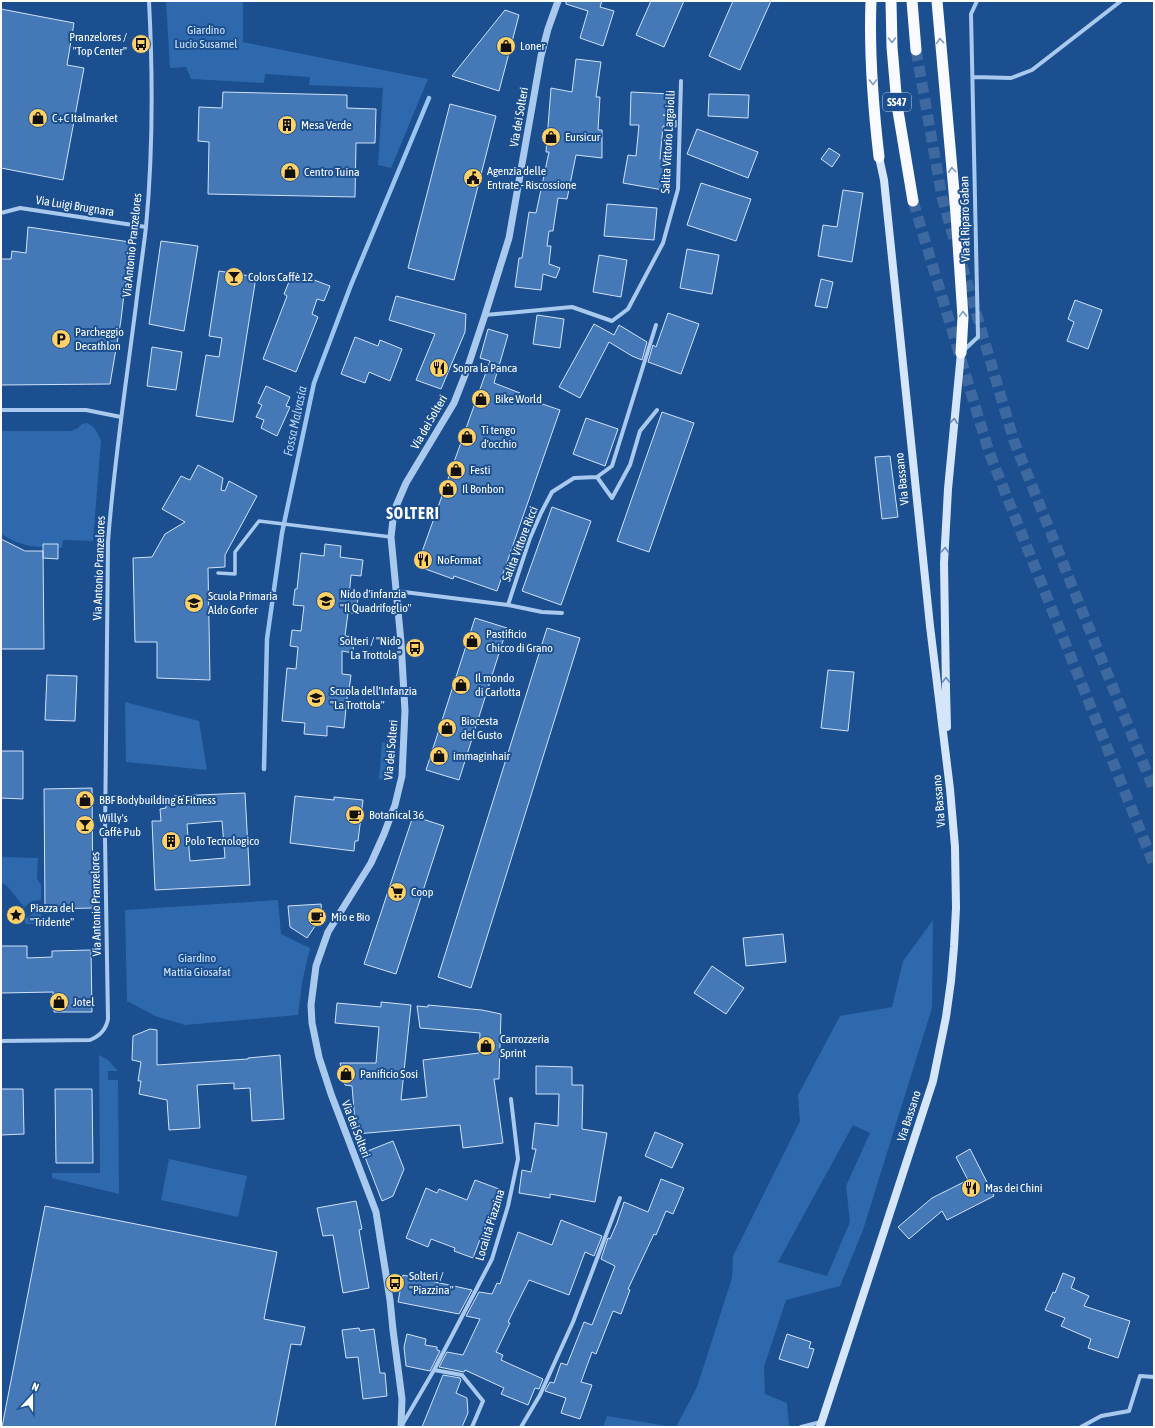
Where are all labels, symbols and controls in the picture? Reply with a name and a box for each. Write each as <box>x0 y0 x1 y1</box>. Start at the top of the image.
park label: Giardino Lucio Susamel <box>175 23 238 51</box>
place label: Pranzelores / "Top Center" <box>69 30 127 58</box>
bus stop icon: Pranzelores / "Top Center" <box>130 33 152 55</box>
shop icon: Loner <box>495 35 517 57</box>
one-way arrow <box>887 37 896 43</box>
one-way arrow <box>936 38 945 44</box>
place label: Loner <box>520 39 546 53</box>
one-way arrow <box>869 79 877 85</box>
street label: Via dei Solteri <box>507 86 531 148</box>
street label: Salita Vittorio Largaiolli <box>658 90 678 194</box>
road number: SS47 <box>883 93 911 111</box>
shop icon: C+C Italmarket <box>27 107 49 129</box>
place label: C+C Italmarket <box>52 111 118 125</box>
building icon: Mesa Verde <box>276 114 298 136</box>
place label: Mesa Verde <box>301 118 352 132</box>
shop icon: Eursicur <box>540 126 562 148</box>
place label: Eursicur <box>565 130 601 144</box>
shop icon: Centro Tuina <box>279 161 301 183</box>
place label: Agenzia delle Entrate - Riscossione <box>487 164 577 192</box>
place label: Centro Tuina <box>304 165 360 179</box>
public building icon: Agenzia delle Entrate - Riscossione <box>462 167 484 189</box>
one-way arrow <box>948 167 957 173</box>
street label: Via al Riparo Gaban <box>957 176 973 262</box>
street label: Via Antonio Pranzelores <box>120 192 144 298</box>
street label: Via Luigi Brugnara <box>35 193 115 219</box>
bar icon: Colors Caffè 12 <box>223 266 245 288</box>
place label: Colors Caffè 12 <box>248 270 313 284</box>
one-way arrow <box>959 311 967 317</box>
place label: Parcheggio Decathlon <box>75 325 124 353</box>
parking icon: Parcheggio Decathlon <box>50 328 72 350</box>
restaurant icon: Sopra la Panca <box>428 357 450 379</box>
place label: Sopra la Panca <box>453 361 517 375</box>
water label: Fossa Malvasia <box>280 385 310 457</box>
shop icon: Bike World <box>470 388 492 410</box>
street label: Via dei Solteri <box>408 392 450 452</box>
place label: Bike World <box>495 392 542 406</box>
one-way arrow <box>949 418 958 424</box>
place label: Ti tengo d'occhio <box>481 423 517 451</box>
shop icon: Ti tengo d'occhio <box>456 426 478 448</box>
street label: Via Bassano <box>892 452 912 506</box>
shop icon: Festi <box>445 459 467 481</box>
place label: Festi <box>470 463 491 477</box>
shop icon: Il Bonbon <box>437 478 459 500</box>
place label: Il Bonbon <box>462 482 504 496</box>
district label: SOLTERI <box>386 504 440 522</box>
street label: Salita Vittore Ricci <box>499 504 541 584</box>
street label: Via Antonio Pranzelores <box>90 516 108 620</box>
one-way arrow <box>941 547 949 553</box>
restaurant icon: NoFormat <box>412 549 434 571</box>
place label: NoFormat <box>437 553 482 567</box>
place label: Nido d'infanzia "Il Quadrifoglio" <box>340 587 411 615</box>
place label: Scuola Primaria Aldo Gorfer <box>208 589 278 617</box>
school or university icon: Nido d'infanzia "Il Quadrifoglio" <box>315 590 337 612</box>
school or university icon: Scuola Primaria Aldo Gorfer <box>183 592 205 614</box>
place label: Pastificio Chicco di Grano <box>486 627 553 655</box>
shop icon: Pastificio Chicco di Grano <box>461 630 483 652</box>
place label: Solteri / "Nido La Trottola" <box>340 634 401 662</box>
bus stop icon: Solteri / "Nido La Trottola" <box>404 637 426 659</box>
place label: Il mondo di Carlotta <box>475 671 521 699</box>
shop icon: Il mondo di Carlotta <box>450 674 472 696</box>
one-way arrow <box>942 677 950 683</box>
place label: Scuola dell'Infanzia "La Trottola" <box>330 684 417 712</box>
school or university icon: Scuola dell'Infanzia "La Trottola" <box>305 687 327 709</box>
place label: Biocesta del Gusto <box>461 714 503 742</box>
shop icon: Biocesta del Gusto <box>436 717 458 739</box>
street label: Via dei Solteri <box>381 719 401 781</box>
shop icon: immaginhair <box>428 745 450 767</box>
place label: immaginhair <box>453 749 511 763</box>
street label: Via Bassano <box>930 774 948 828</box>
shop icon: BBF Bodybuilding & Fitness <box>74 789 96 811</box>
place label: BBF Bodybuilding & Fitness <box>99 793 216 807</box>
cafe icon: Botanical 36 <box>344 804 366 826</box>
place label: Botanical 36 <box>369 808 424 822</box>
place label: Willy's Caffè Pub <box>99 811 141 839</box>
bar icon: Willy's Caffè Pub <box>74 814 96 836</box>
building icon: Polo Tecnologico <box>160 830 182 852</box>
place label: Polo Tecnologico <box>185 834 260 848</box>
street label: Via Antonio Pranzelores <box>88 852 104 956</box>
supermarket icon: Coop <box>386 881 408 903</box>
place label: Coop <box>411 885 434 899</box>
place label: Piazza del "Tridente" <box>30 901 75 929</box>
place icon: Piazza del "Tridente" <box>5 904 27 926</box>
cafe icon: Mio e Bio <box>306 906 328 928</box>
place label: Mio e Bio <box>331 910 371 924</box>
park label: Giardino Mattia Giosafat <box>163 951 231 979</box>
shop icon: Jotel <box>48 991 70 1013</box>
place label: Jotel <box>73 995 95 1009</box>
place label: Carrozzeria Sprint <box>500 1032 549 1060</box>
shop icon: Carrozzeria Sprint <box>475 1035 497 1057</box>
shop icon: Panificio Sosi <box>335 1063 357 1085</box>
place label: Panificio Sosi <box>360 1067 418 1081</box>
street label: Via Bassano <box>894 1088 924 1143</box>
street label: Via dei Solteri <box>339 1098 373 1160</box>
restaurant icon: Mas dei Chini <box>960 1177 982 1199</box>
place label: Mas dei Chini <box>985 1181 1043 1195</box>
street label: Località Piazzina <box>473 1188 507 1262</box>
place label: Solteri / "Piazzina" <box>409 1269 454 1297</box>
bus stop icon: Solteri / "Piazzina" <box>384 1272 406 1294</box>
north arrow <box>12 1376 52 1416</box>
text: N <box>30 1380 41 1393</box>

